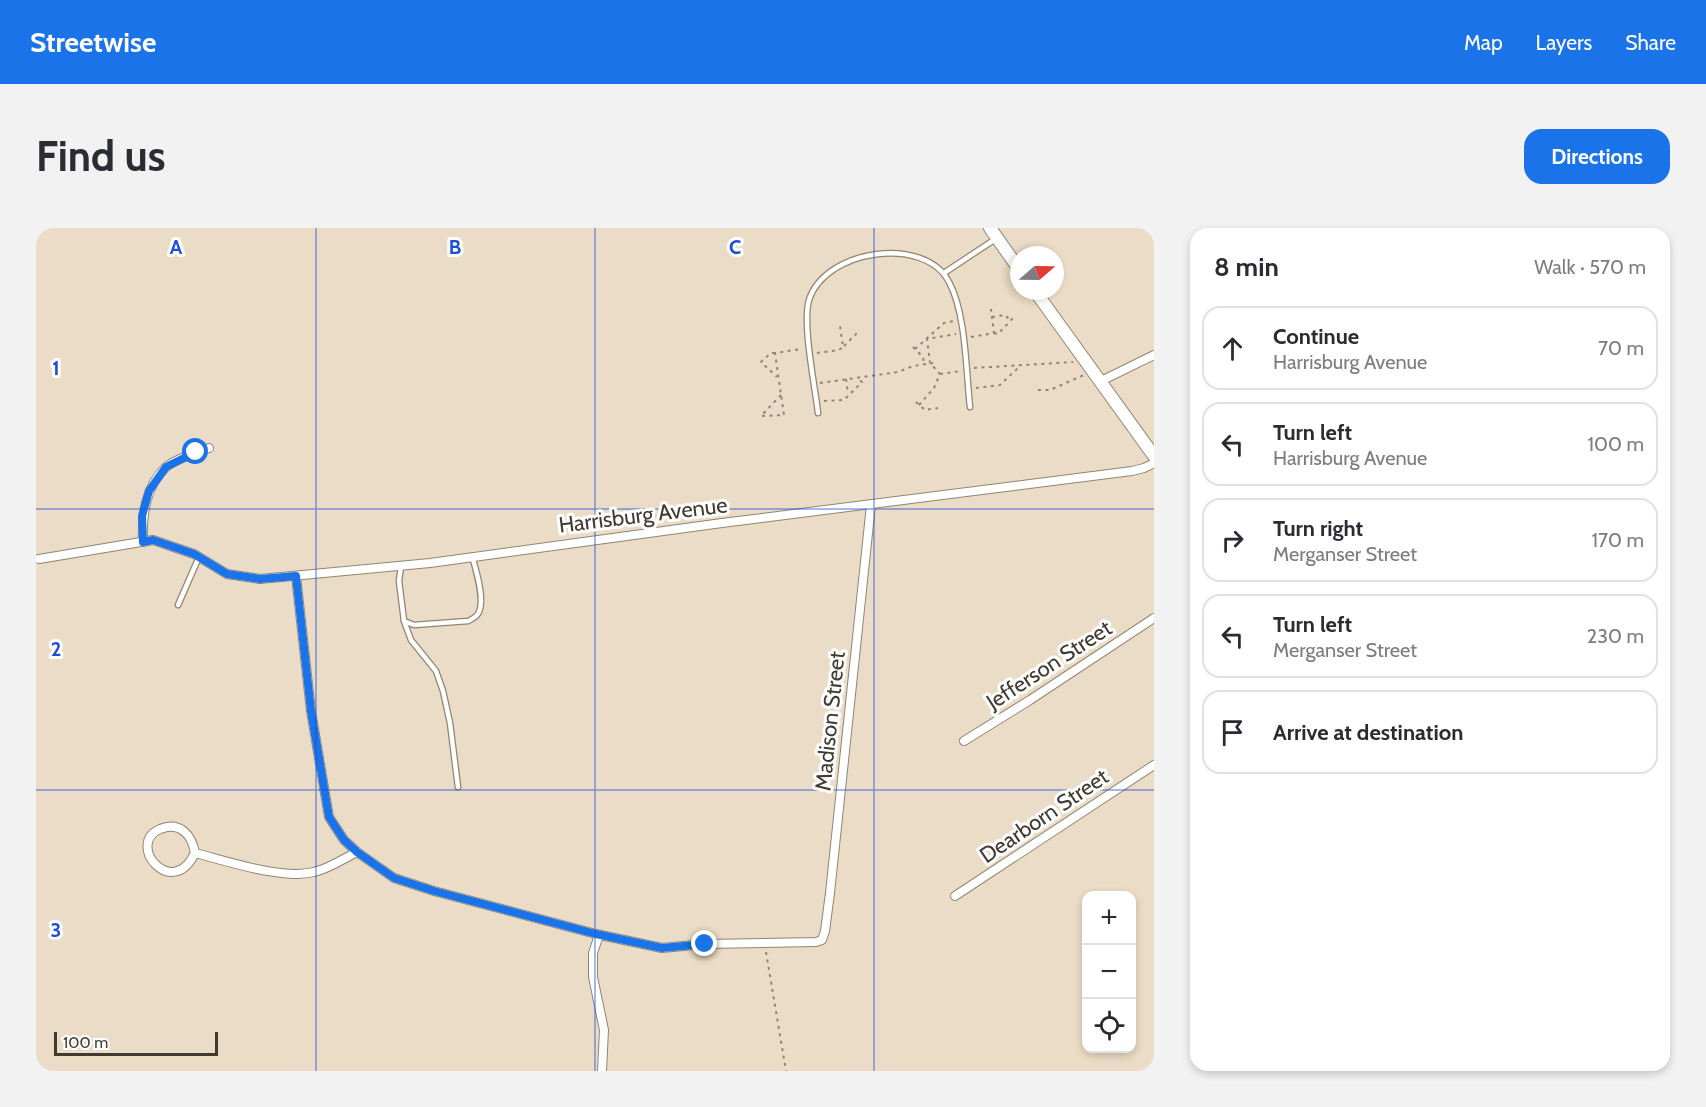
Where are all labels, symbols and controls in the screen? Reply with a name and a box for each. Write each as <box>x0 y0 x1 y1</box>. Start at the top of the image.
text: Streetwise <box>30 25 156 59</box>
text: Map <box>1464 30 1503 55</box>
text: Layers <box>1536 30 1592 55</box>
text: Share <box>1625 30 1676 55</box>
button: Directions <box>1524 129 1670 184</box>
text: Find us <box>36 130 165 182</box>
text: A <box>170 235 183 259</box>
text: B <box>449 235 461 259</box>
text: C <box>729 235 741 259</box>
north arrow <box>1010 246 1064 300</box>
text: 8 min <box>1214 251 1279 283</box>
text: Walk · 570 m <box>1534 255 1646 279</box>
text: Continue <box>1273 323 1359 350</box>
icon: ahead <box>1216 332 1249 365</box>
text: 70 m <box>1598 336 1644 360</box>
text: Harrisburg Avenue <box>1273 350 1427 374</box>
text: 1 <box>52 356 60 380</box>
text: Turn left <box>1273 419 1352 446</box>
icon: left <box>1216 428 1249 461</box>
text: 100 m <box>1588 432 1644 456</box>
route start <box>182 438 208 464</box>
text: Harrisburg Avenue <box>1273 446 1427 470</box>
street label: Harrisburg Avenue <box>557 491 729 539</box>
text: Turn right <box>1273 515 1363 542</box>
icon: right <box>1216 524 1249 557</box>
text: 170 m <box>1592 528 1644 552</box>
text: Merganser Street <box>1273 542 1417 566</box>
text: Turn left <box>1273 611 1352 638</box>
street label: Jefferson Street <box>980 614 1117 716</box>
icon: left <box>1216 620 1249 653</box>
text: 230 m <box>1587 624 1644 648</box>
text: 2 <box>51 637 61 661</box>
text: Merganser Street <box>1273 638 1417 662</box>
street label: Madison Street <box>809 649 851 792</box>
icon: arrive <box>1216 716 1249 749</box>
text: Arrive at destination <box>1273 719 1463 746</box>
street label: Dearborn Street <box>974 763 1114 869</box>
map controls <box>1082 891 1136 1053</box>
button: + <box>1082 891 1136 945</box>
text: 3 <box>51 918 61 942</box>
route end <box>691 930 717 956</box>
button: − <box>1082 945 1136 999</box>
button: locate <box>1082 999 1136 1053</box>
scale bar <box>54 1029 218 1056</box>
text: 100 m <box>63 1033 108 1052</box>

